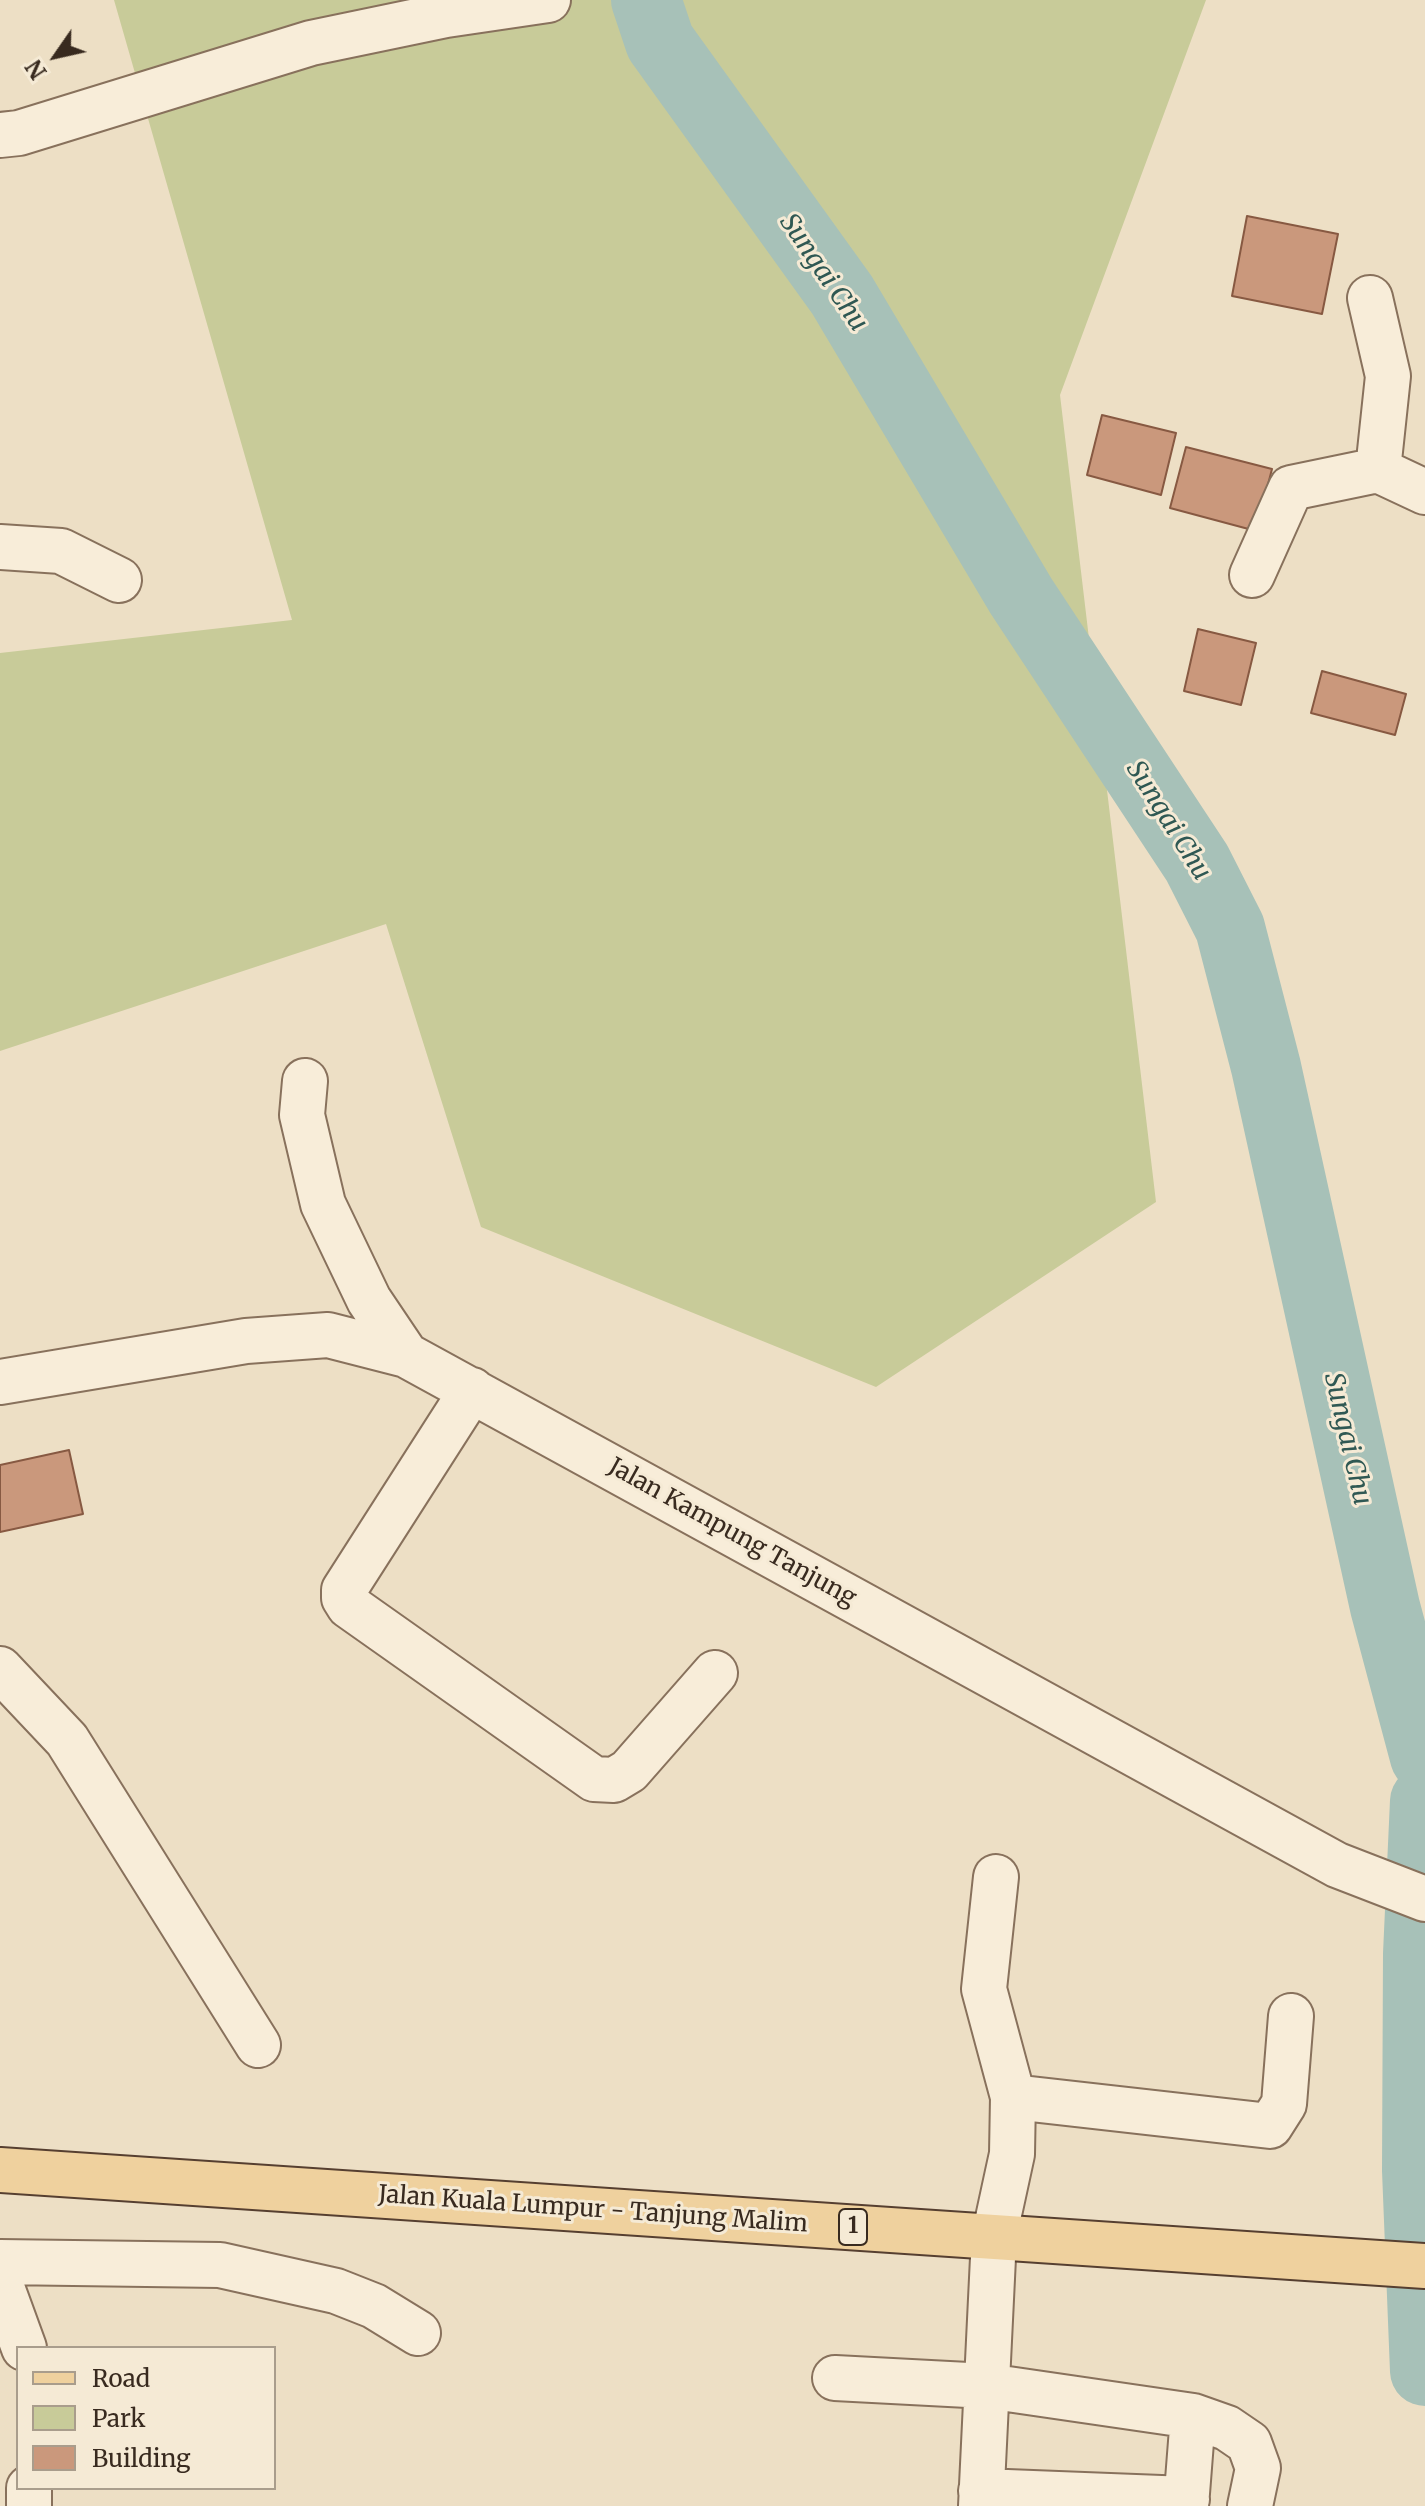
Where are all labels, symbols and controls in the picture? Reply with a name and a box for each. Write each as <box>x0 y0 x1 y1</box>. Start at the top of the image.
north arrow <box>16 16 96 96</box>
text: N <box>20 54 53 84</box>
water label: Sungai Chu <box>772 208 874 338</box>
water label: Sungai Chu <box>1119 756 1217 886</box>
water label: Sungai Chu <box>1317 1370 1377 1508</box>
street label: Jalan Kampung Tanjung <box>603 1453 861 1613</box>
street label: Jalan Kuala Lumpur - Tanjung Malim <box>377 2181 809 2239</box>
road number: 1 <box>839 2209 867 2245</box>
legend <box>16 2346 276 2490</box>
text: Road <box>92 2363 150 2394</box>
text: Park <box>92 2403 145 2434</box>
text: Building <box>92 2443 191 2474</box>

